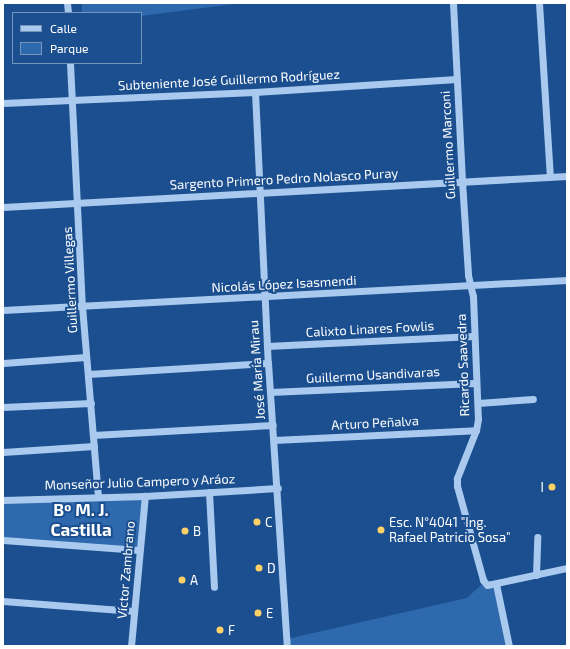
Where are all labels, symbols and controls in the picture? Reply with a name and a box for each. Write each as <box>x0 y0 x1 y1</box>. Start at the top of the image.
legend <box>12 12 142 64</box>
text: Calle <box>50 21 77 35</box>
text: Parque <box>50 41 88 55</box>
street label: Subteniente José Guillermo Rodríguez <box>118 66 340 94</box>
street label: Guillermo Marconi <box>437 90 459 200</box>
street label: Sargento Primero Pedro Nolasco Puray <box>169 165 399 193</box>
street label: Guillermo Villegas <box>59 226 81 334</box>
street label: Nicolás López Isasmendi <box>211 272 357 296</box>
street label: Ricardo Saavedra <box>453 313 473 417</box>
street label: Calixto Linares Fowlis <box>305 318 435 340</box>
street label: José María Mirau <box>246 320 268 420</box>
street label: Guillermo Usandivaras <box>306 364 440 386</box>
street label: Arturo Peñalva <box>331 413 419 433</box>
street label: Monseñor Julio Campero y Aráoz <box>44 471 236 493</box>
place label: I <box>541 479 544 495</box>
marker: I <box>547 482 557 492</box>
district label: Bº M. J. Castilla <box>46 500 116 540</box>
place label: C <box>265 514 272 530</box>
place label: Esc. N°4041 "Ing. Rafael Patricio Sosa" <box>389 515 511 546</box>
marker: C <box>252 517 262 527</box>
street label: Víctor Zambrano <box>114 520 138 620</box>
place label: B <box>193 523 201 539</box>
marker: Esc. N°4041 "Ing. Rafael Patricio Sosa" <box>376 525 386 535</box>
marker: B <box>180 526 190 536</box>
place label: D <box>267 560 276 576</box>
marker: D <box>254 563 264 573</box>
place label: A <box>190 572 198 588</box>
marker: A <box>177 575 187 585</box>
place label: E <box>266 605 273 621</box>
marker: E <box>253 608 263 618</box>
place label: F <box>228 622 235 638</box>
marker: F <box>215 625 225 635</box>

